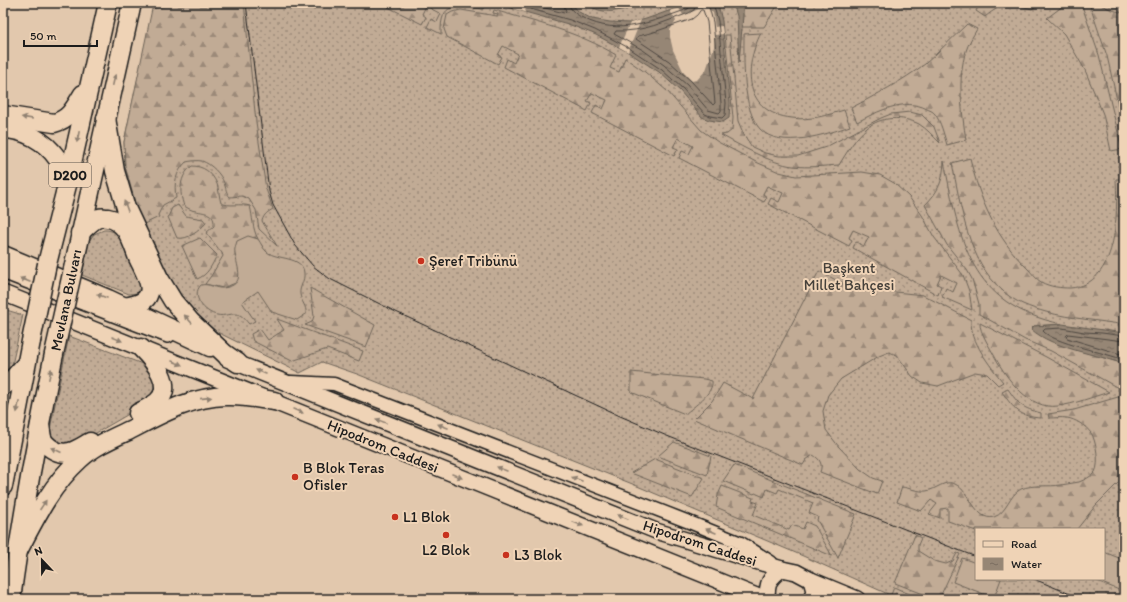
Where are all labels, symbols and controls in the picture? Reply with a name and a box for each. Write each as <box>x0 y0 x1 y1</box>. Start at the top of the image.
scale bar <box>24 22 97 48</box>
text: 50 m <box>30 29 56 43</box>
one-way arrow <box>112 74 118 86</box>
one-way arrow <box>21 115 33 121</box>
one-way arrow <box>74 130 80 143</box>
road number: D200 <box>49 163 91 187</box>
one-way arrow <box>123 199 129 211</box>
street label: Mevlana Bulvarı <box>46 247 86 353</box>
place label: Şeref Tribünü <box>429 252 517 270</box>
marker: Şeref Tribünü <box>416 256 426 266</box>
park label: Başkent Millet Bahçesi <box>804 259 894 294</box>
one-way arrow <box>18 276 30 282</box>
one-way arrow <box>95 293 107 299</box>
one-way arrow <box>184 314 193 324</box>
one-way arrow <box>112 336 124 342</box>
one-way arrow <box>172 360 184 366</box>
one-way arrow <box>47 368 53 380</box>
one-way arrow <box>254 369 266 375</box>
one-way arrow <box>200 395 212 401</box>
one-way arrow <box>14 401 20 413</box>
one-way arrow <box>293 409 305 415</box>
street label: Hipodrom Caddesi <box>325 415 441 477</box>
one-way arrow <box>375 417 387 423</box>
one-way arrow <box>436 423 448 429</box>
one-way arrow <box>50 447 61 453</box>
place label: B Blok Teras Ofisler <box>303 459 385 494</box>
one-way arrow <box>496 466 507 472</box>
marker: B Blok Teras Ofisler <box>290 472 300 482</box>
one-way arrow <box>452 474 464 480</box>
one-way arrow <box>570 475 582 481</box>
one-way arrow <box>39 500 47 510</box>
place label: L1 Blok <box>403 508 450 526</box>
marker: L1 Blok <box>390 512 400 522</box>
one-way arrow <box>616 514 628 520</box>
street label: Hipodrom Caddesi <box>641 516 759 570</box>
one-way arrow <box>573 521 585 527</box>
one-way arrow <box>705 528 716 534</box>
legend <box>975 528 1105 580</box>
marker: L2 Blok <box>441 530 451 540</box>
text: Road <box>1011 537 1037 551</box>
north arrow <box>22 540 62 580</box>
place label: L2 Blok <box>422 541 470 559</box>
text: N <box>33 544 44 559</box>
place label: L3 Blok <box>514 546 563 564</box>
marker: L3 Blok <box>501 550 511 560</box>
text: Water <box>1011 557 1042 571</box>

